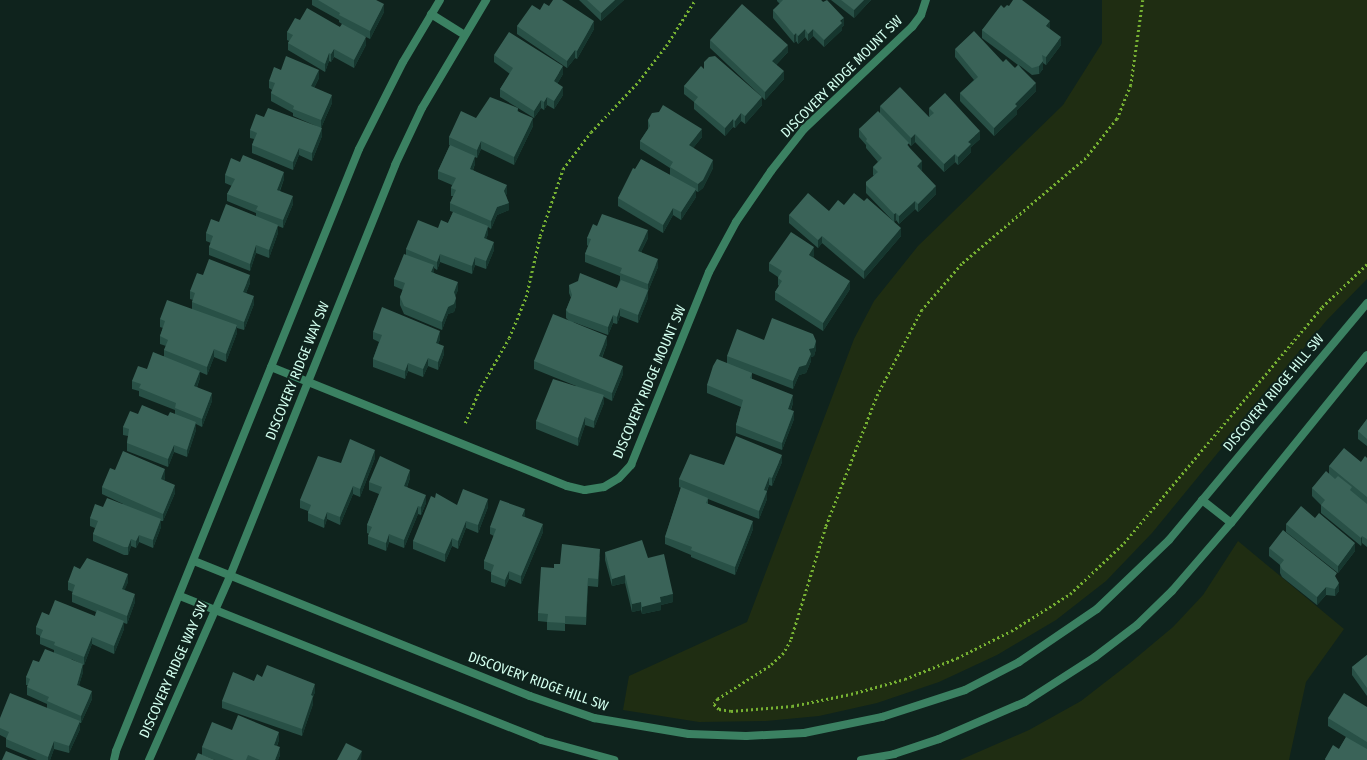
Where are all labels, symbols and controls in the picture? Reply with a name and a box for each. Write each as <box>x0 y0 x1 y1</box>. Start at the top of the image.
street label: DISCOVERY RIDGE MOUNT SW <box>778 13 906 141</box>
street label: DISCOVERY RIDGE WAY SW <box>263 299 333 443</box>
street label: DISCOVERY RIDGE MOUNT SW <box>610 303 690 461</box>
street label: DISCOVERY RIDGE HILL SW <box>1220 331 1328 455</box>
street label: DISCOVERY RIDGE WAY SW <box>136 599 212 741</box>
street label: DISCOVERY RIDGE HILL SW <box>466 649 610 715</box>

